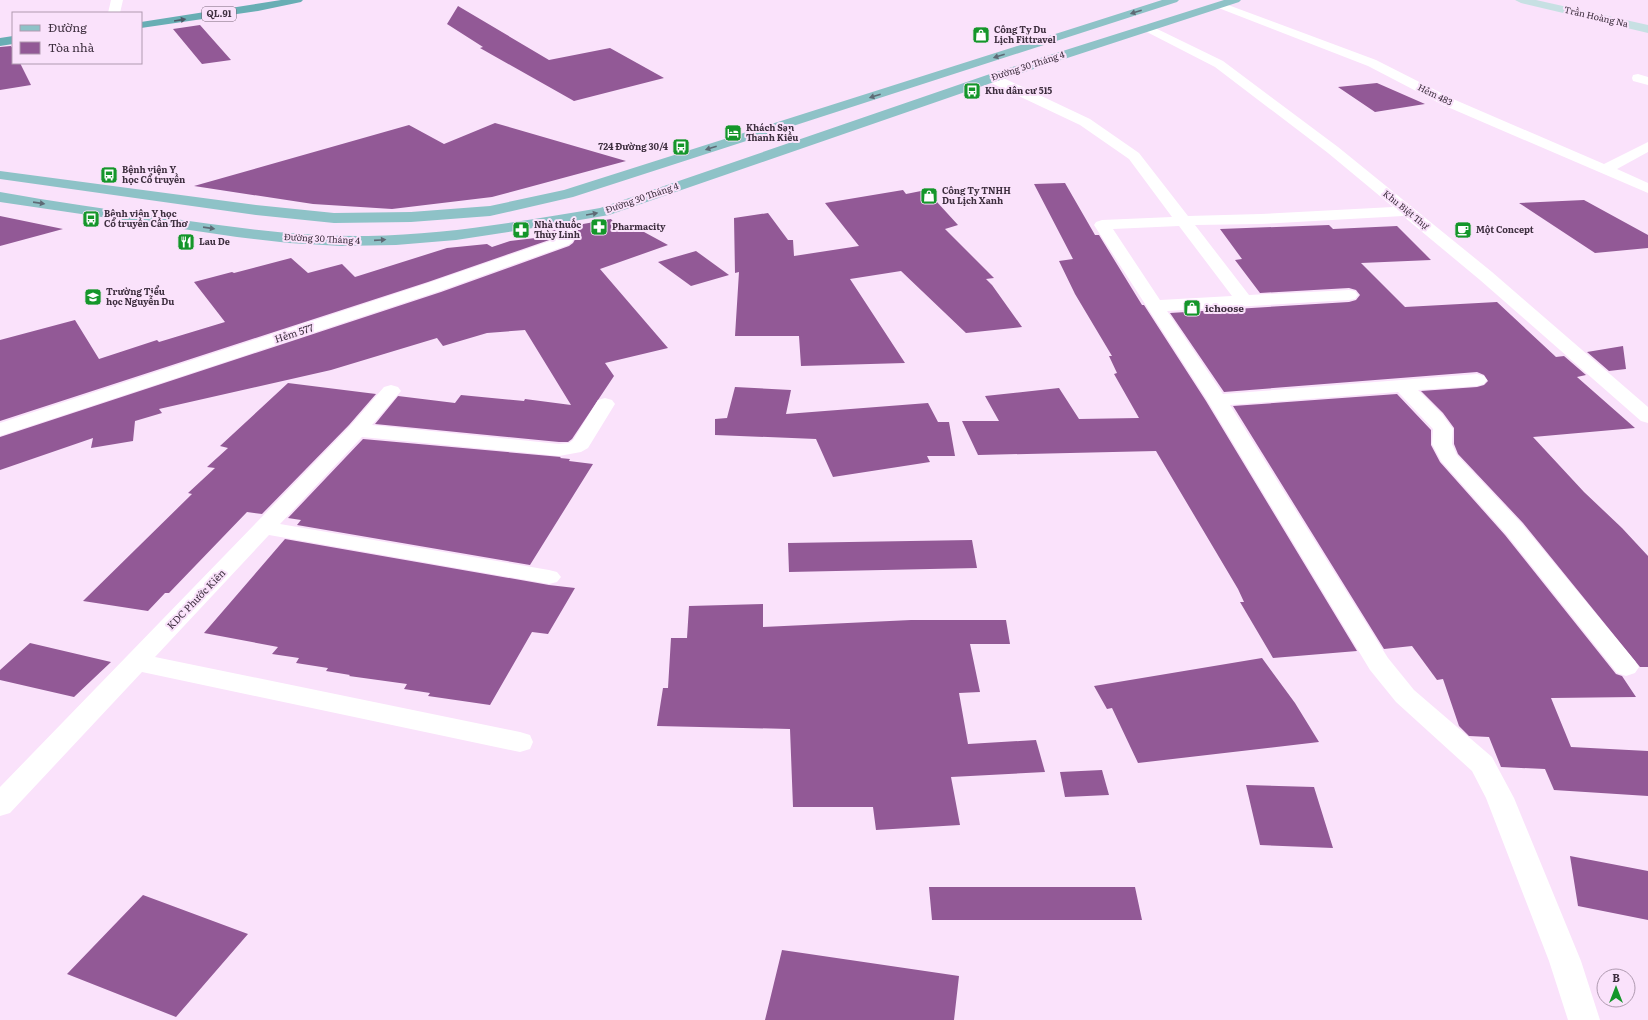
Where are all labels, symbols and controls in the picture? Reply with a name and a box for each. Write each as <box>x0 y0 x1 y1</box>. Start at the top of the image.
street label: Trần Hoàng Na <box>1563 2 1630 30</box>
road number: QL.91 <box>202 7 236 21</box>
one-way arrow <box>1129 9 1141 15</box>
legend <box>12 12 142 64</box>
one-way arrow <box>174 17 186 23</box>
text: Đường <box>48 18 87 36</box>
place label: Công Ty Du Lịch Fittravel <box>994 22 1056 46</box>
shop icon: Công Ty Du Lịch Fittravel <box>971 25 991 45</box>
text: Tòa nhà <box>48 38 95 56</box>
street label: Đường 30 Tháng 4 <box>989 47 1066 84</box>
one-way arrow <box>992 53 1004 59</box>
street label: Hẻm 483 <box>1416 80 1455 109</box>
bus stop icon: Khu dân cư 515 <box>962 81 982 101</box>
place label: Khu dân cư 515 <box>985 83 1052 97</box>
one-way arrow <box>868 93 880 99</box>
place label: Khách Sạn Thanh Kiều <box>746 120 798 144</box>
hotel icon: Khách Sạn Thanh Kiều <box>723 123 743 143</box>
bus stop icon: 724 Đường 30/4 <box>671 137 691 157</box>
place label: 724 Đường 30/4 <box>598 139 669 153</box>
one-way arrow <box>705 145 717 151</box>
place label: Bệnh viện Y học Cổ truyền <box>122 162 186 186</box>
bus stop icon: Bệnh viện Y học Cổ truyền <box>99 165 119 185</box>
street label: Đường 30 Tháng 4 <box>603 178 680 216</box>
place label: Công Ty TNHH Du Lịch Xanh <box>942 183 1011 207</box>
shop icon: Công Ty TNHH Du Lịch Xanh <box>919 186 939 206</box>
street label: Khu Biệt Thự <box>1380 186 1433 233</box>
one-way arrow <box>32 200 45 206</box>
place label: Bệnh viện Y học Cổ truyền Cần Thơ <box>104 206 189 230</box>
bus stop icon: Bệnh viện Y học Cổ truyền Cần Thơ <box>81 209 101 229</box>
one-way arrow <box>586 211 598 217</box>
place label: Nhà thuốc Thùy Linh <box>534 217 581 241</box>
pharmacy icon: Pharmacity <box>589 217 609 237</box>
place label: Pharmacity <box>612 219 666 233</box>
pharmacy icon: Nhà thuốc Thùy Linh <box>511 220 531 240</box>
cafe icon: Một Concept <box>1453 220 1473 240</box>
place label: Một Concept <box>1476 222 1534 236</box>
one-way arrow <box>203 225 215 231</box>
street label: Đường 30 Tháng 4 <box>283 229 361 247</box>
restaurant icon: Lau De <box>176 232 196 252</box>
place label: Lau De <box>199 234 230 248</box>
one-way arrow <box>374 237 387 243</box>
place label: Trường Tiểu học Nguyễn Du <box>106 284 174 308</box>
school or university icon: Trường Tiểu học Nguyễn Du <box>83 287 103 307</box>
shop icon: ichoose <box>1182 298 1202 318</box>
place label: ichoose <box>1205 300 1244 315</box>
street label: Hẻm 577 <box>272 319 315 346</box>
street label: KDC Phước Kiên <box>163 565 229 632</box>
north arrow <box>1596 968 1636 1008</box>
text: B <box>1612 969 1620 985</box>

